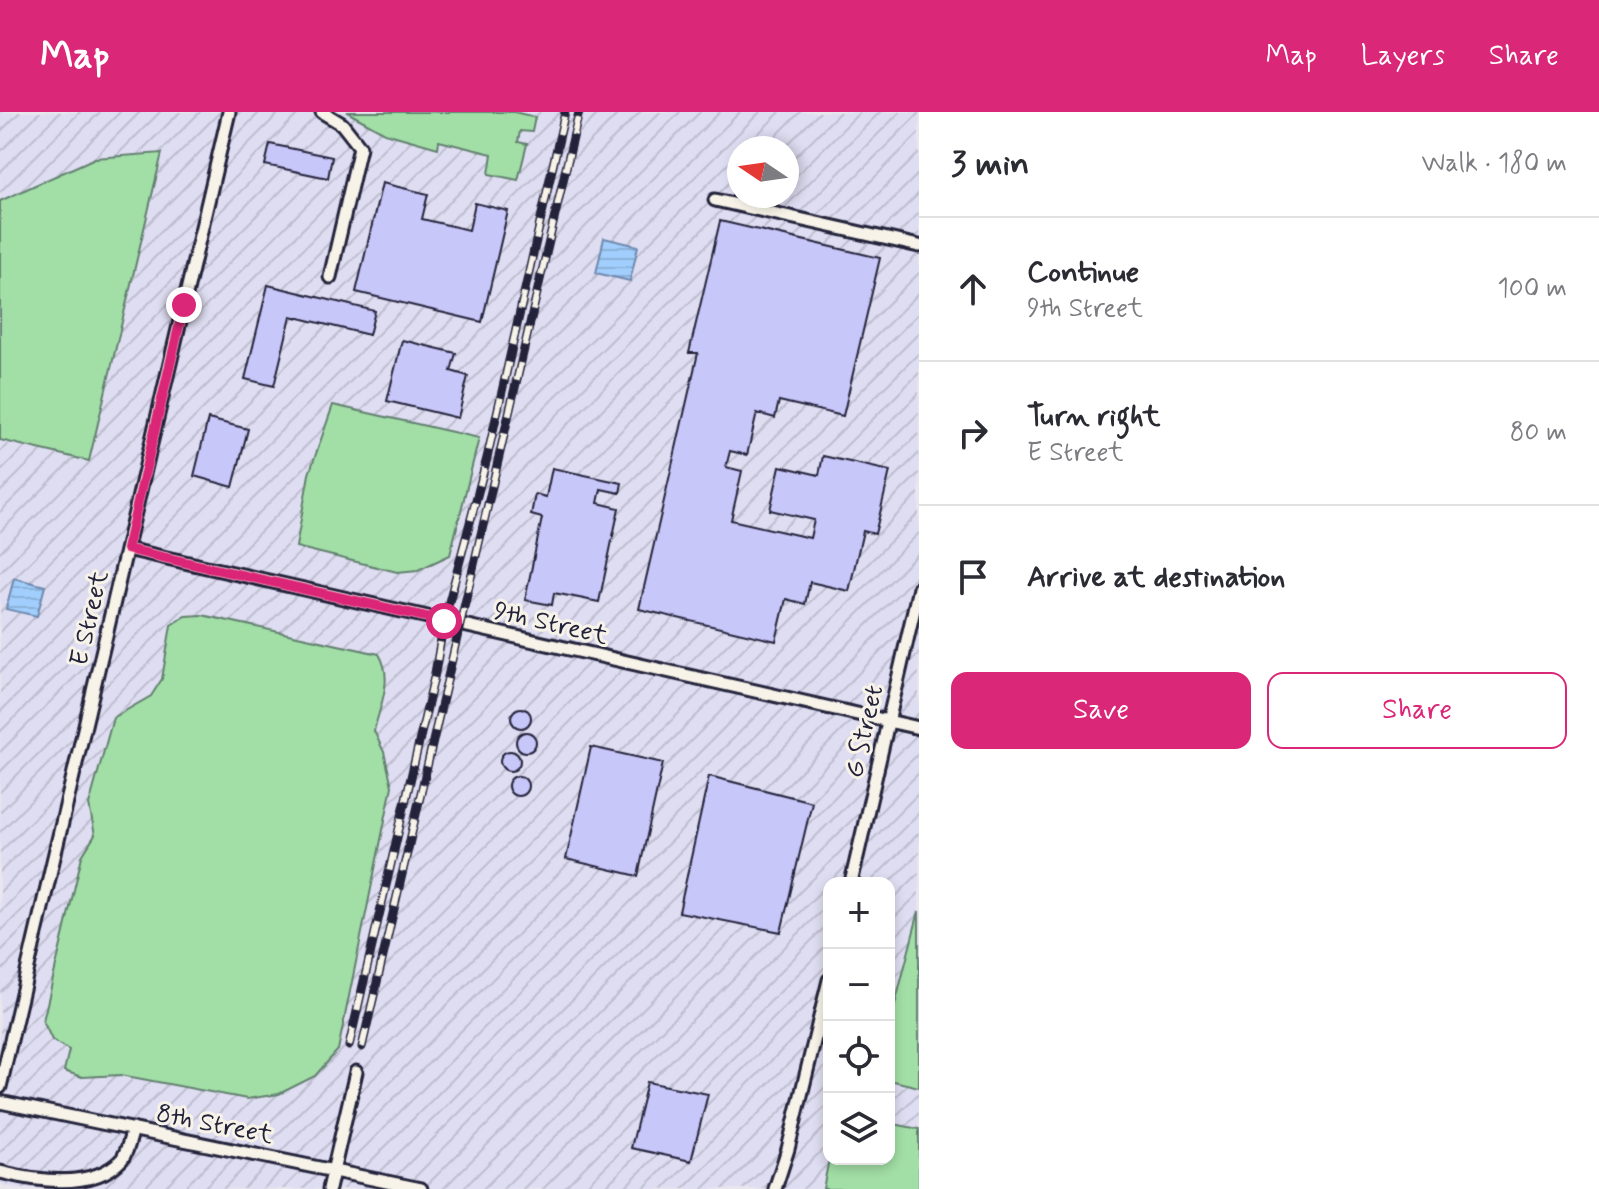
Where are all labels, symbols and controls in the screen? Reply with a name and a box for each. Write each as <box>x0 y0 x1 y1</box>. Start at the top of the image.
text: Map <box>40 32 110 81</box>
text: Map <box>1266 38 1317 75</box>
text: Layers <box>1361 38 1445 75</box>
text: Share <box>1489 38 1559 75</box>
north arrow <box>727 136 799 208</box>
text: 3 min <box>951 142 1029 187</box>
text: Walk · 180 m <box>1422 147 1567 181</box>
text: Continue <box>1027 253 1139 292</box>
icon: ahead <box>951 267 995 311</box>
text: 100 m <box>1497 272 1567 306</box>
route end <box>166 287 202 323</box>
text: 9th Street <box>1027 292 1143 326</box>
text: Turn right <box>1027 397 1160 436</box>
icon: right <box>951 411 995 455</box>
text: 80 m <box>1510 416 1567 450</box>
text: E Street <box>1027 436 1124 470</box>
icon: arrive <box>951 555 995 599</box>
text: Arrive at destination <box>1027 558 1285 597</box>
street label: E Street <box>63 568 117 669</box>
street label: 9th Street <box>490 594 611 654</box>
route start <box>426 603 462 639</box>
button: Save <box>951 672 1251 749</box>
button: Share <box>1267 672 1567 749</box>
street label: G Street <box>838 682 892 781</box>
map controls <box>823 877 895 1165</box>
button: + <box>823 877 895 949</box>
button: − <box>823 949 895 1021</box>
button: locate <box>823 1021 895 1093</box>
button: layers <box>823 1093 895 1165</box>
street label: 8th Street <box>153 1097 276 1153</box>

